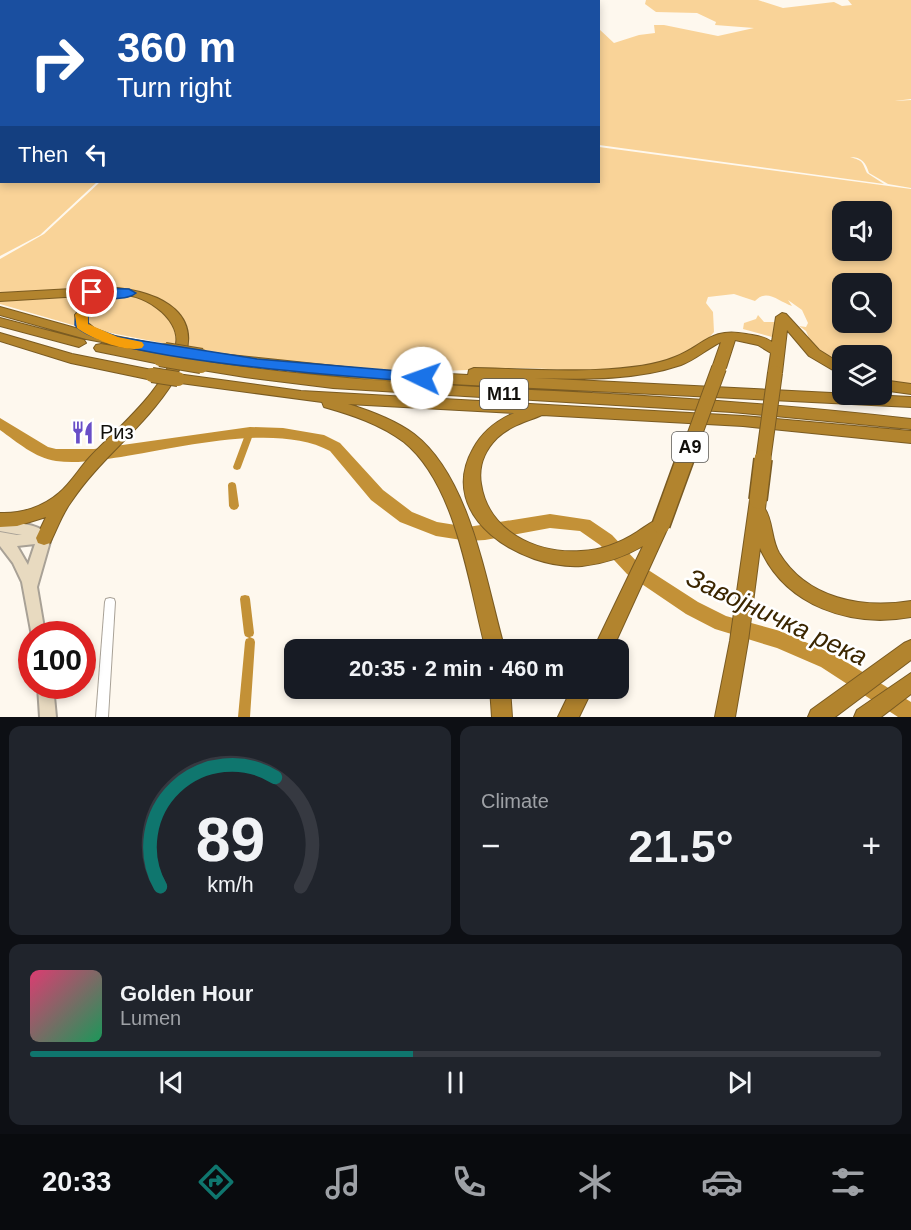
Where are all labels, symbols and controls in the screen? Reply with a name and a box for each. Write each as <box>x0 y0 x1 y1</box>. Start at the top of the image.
icon: right <box>18 24 96 102</box>
text: 360 m <box>117 24 236 71</box>
text: Turn right <box>117 73 232 103</box>
icon: left <box>80 138 113 171</box>
text: Then <box>18 142 68 167</box>
map controls <box>832 201 892 405</box>
button: sound <box>832 201 892 261</box>
pin <box>66 266 117 317</box>
button: search <box>832 273 892 333</box>
icon: arrive <box>75 275 108 308</box>
button: layers <box>832 345 892 405</box>
position arrow <box>390 346 454 410</box>
road number: M11 <box>480 379 528 409</box>
restaurant icon: Риз <box>69 419 95 445</box>
place label: Риз <box>100 421 134 443</box>
road number: A9 <box>672 432 708 462</box>
water label: Завојничка река <box>682 562 872 672</box>
speed limit sign: 100 <box>18 621 96 699</box>
text: 20:35 · 2 min · 460 m <box>349 656 564 681</box>
text: Climate <box>481 790 549 812</box>
text: 89 <box>195 805 265 874</box>
text: 21.5° <box>628 821 734 872</box>
text: − <box>481 827 500 864</box>
text: + <box>862 827 881 864</box>
text: km/h <box>207 874 253 898</box>
text: Golden Hour <box>120 981 253 1006</box>
text: Lumen <box>120 1007 181 1029</box>
icon: previous <box>155 1066 188 1099</box>
icon: pause <box>439 1066 472 1099</box>
icon: next <box>723 1066 756 1099</box>
icon: directions <box>195 1161 237 1203</box>
icon: music <box>322 1161 364 1203</box>
icon: phone <box>448 1161 490 1203</box>
icon: climate <box>574 1161 616 1203</box>
icon: car <box>701 1161 743 1203</box>
icon: filters <box>827 1161 869 1203</box>
text: 20:33 <box>42 1167 111 1197</box>

